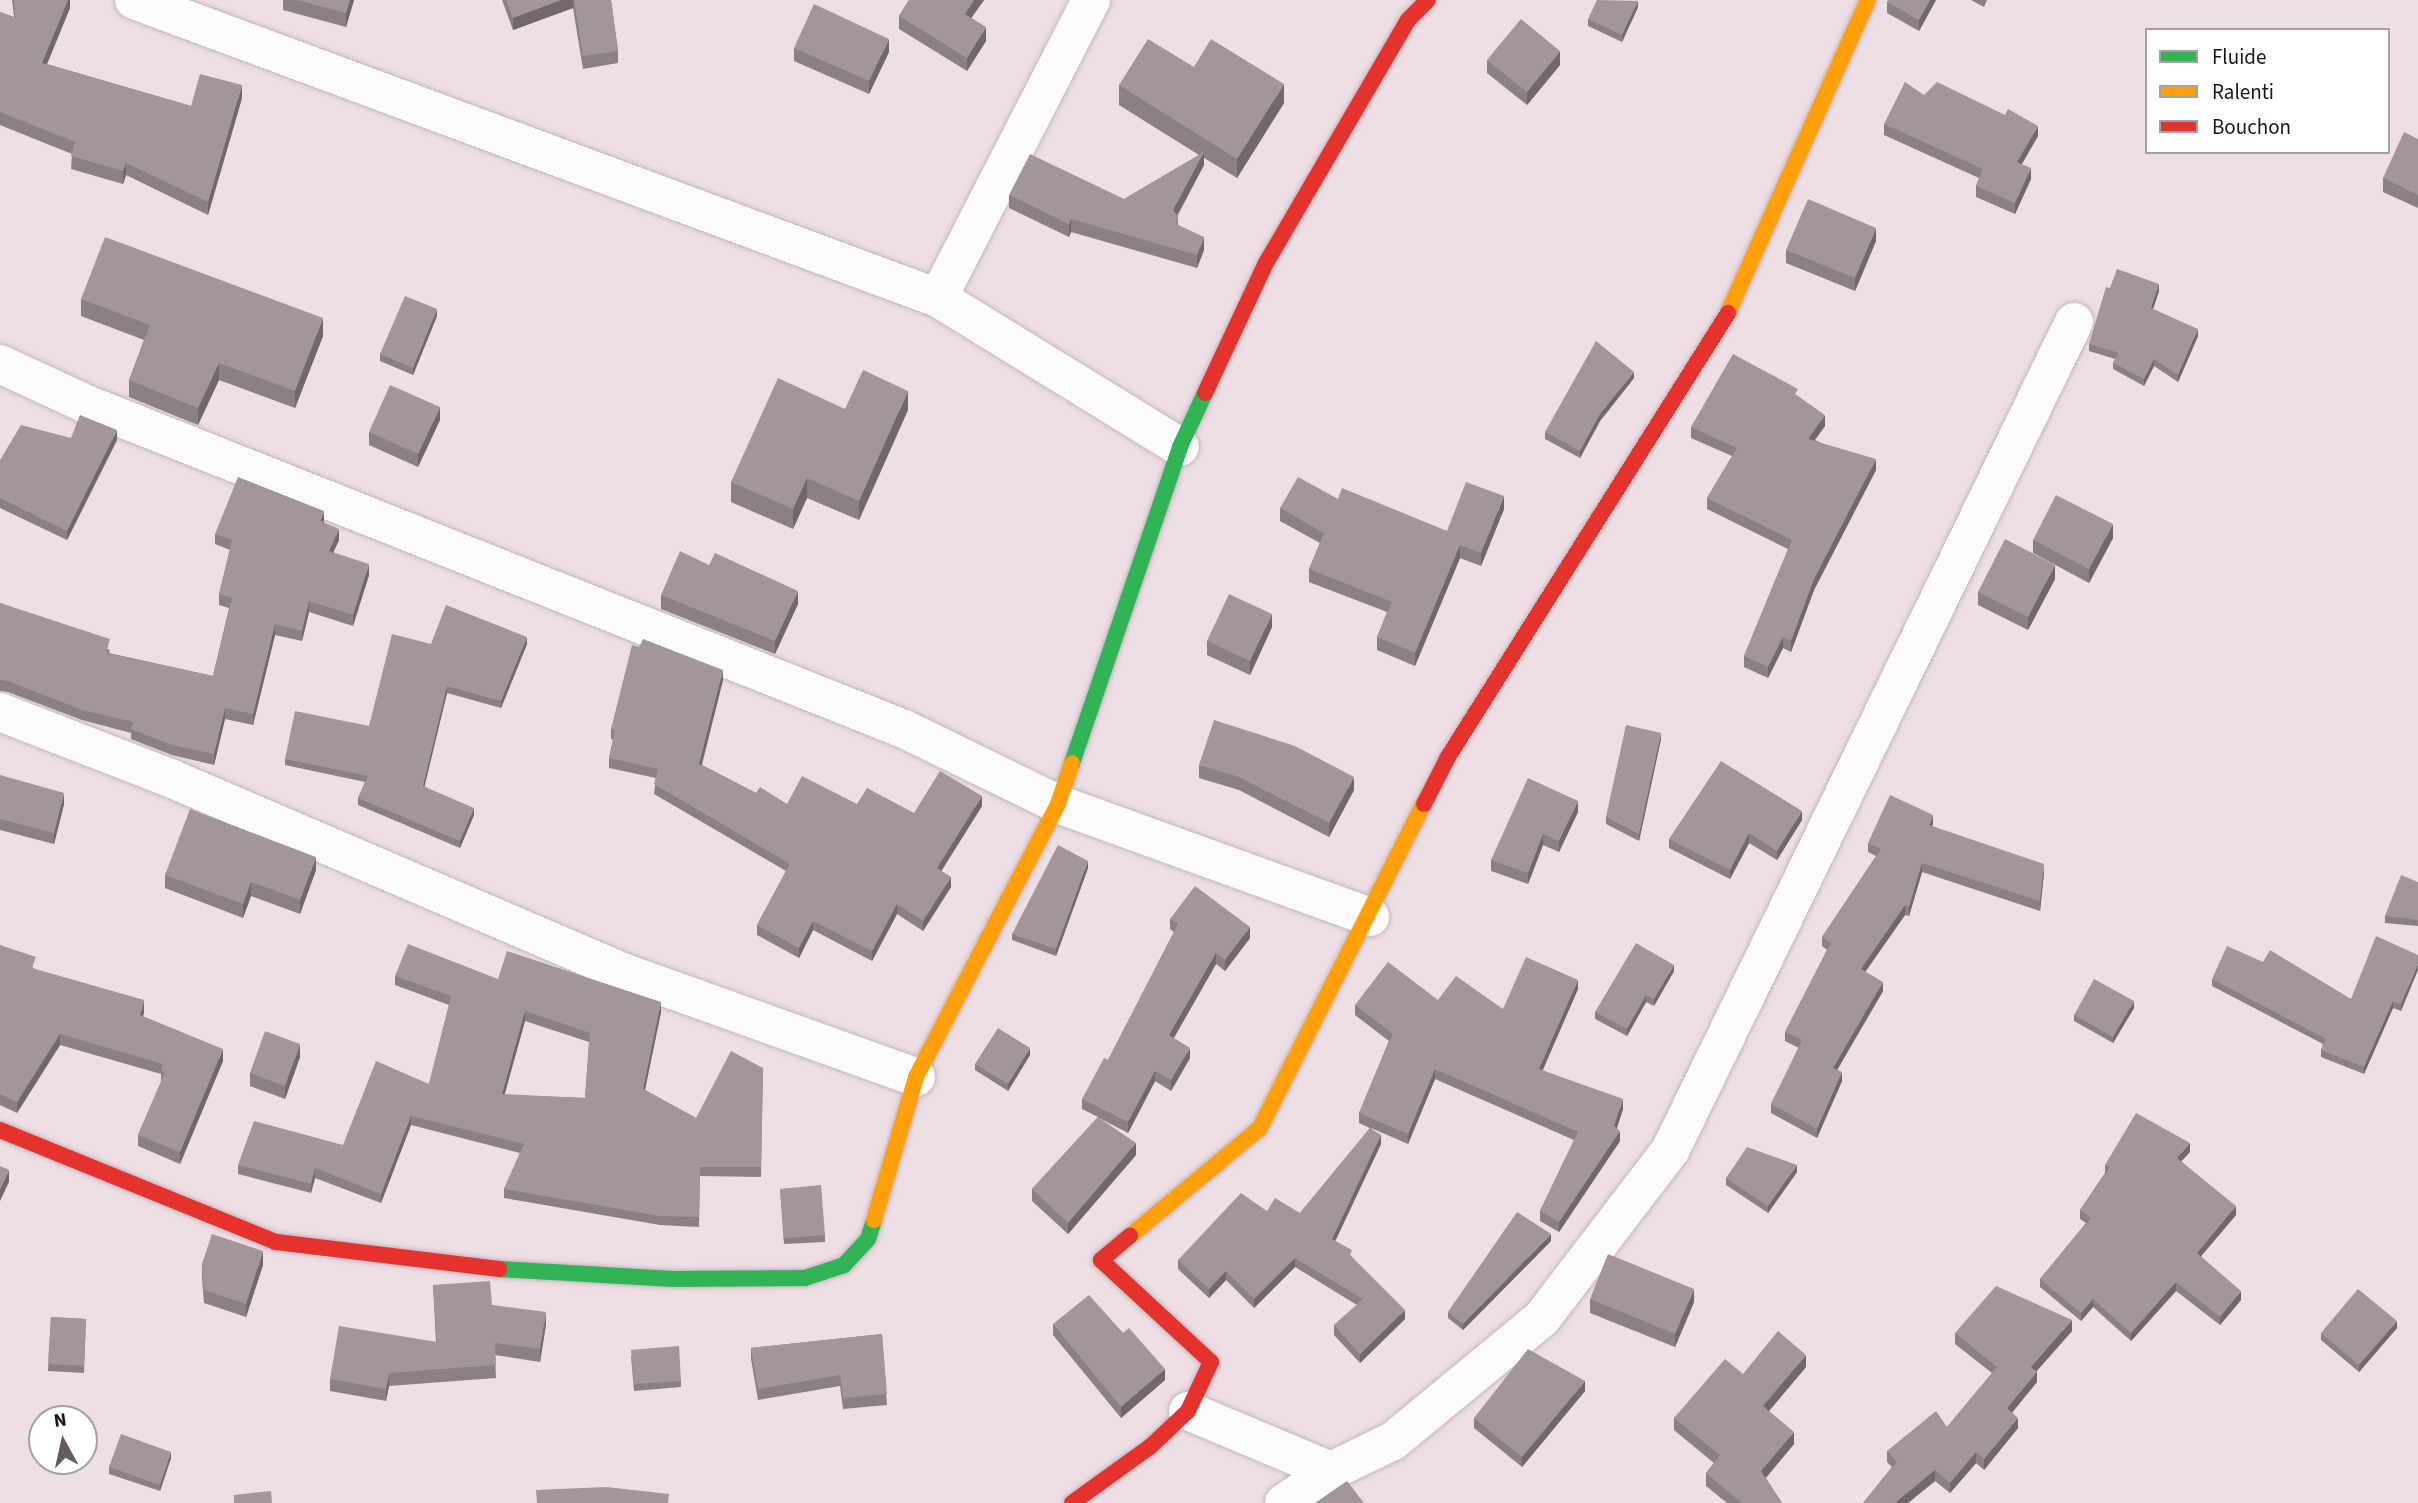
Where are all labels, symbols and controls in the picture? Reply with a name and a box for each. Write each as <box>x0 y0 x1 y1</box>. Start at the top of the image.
legend <box>2145 28 2390 154</box>
text: Fluide <box>2212 42 2266 72</box>
text: Ralenti <box>2212 77 2274 107</box>
text: Bouchon <box>2212 112 2291 142</box>
north arrow <box>28 1405 98 1475</box>
text: N <box>52 1406 68 1435</box>

